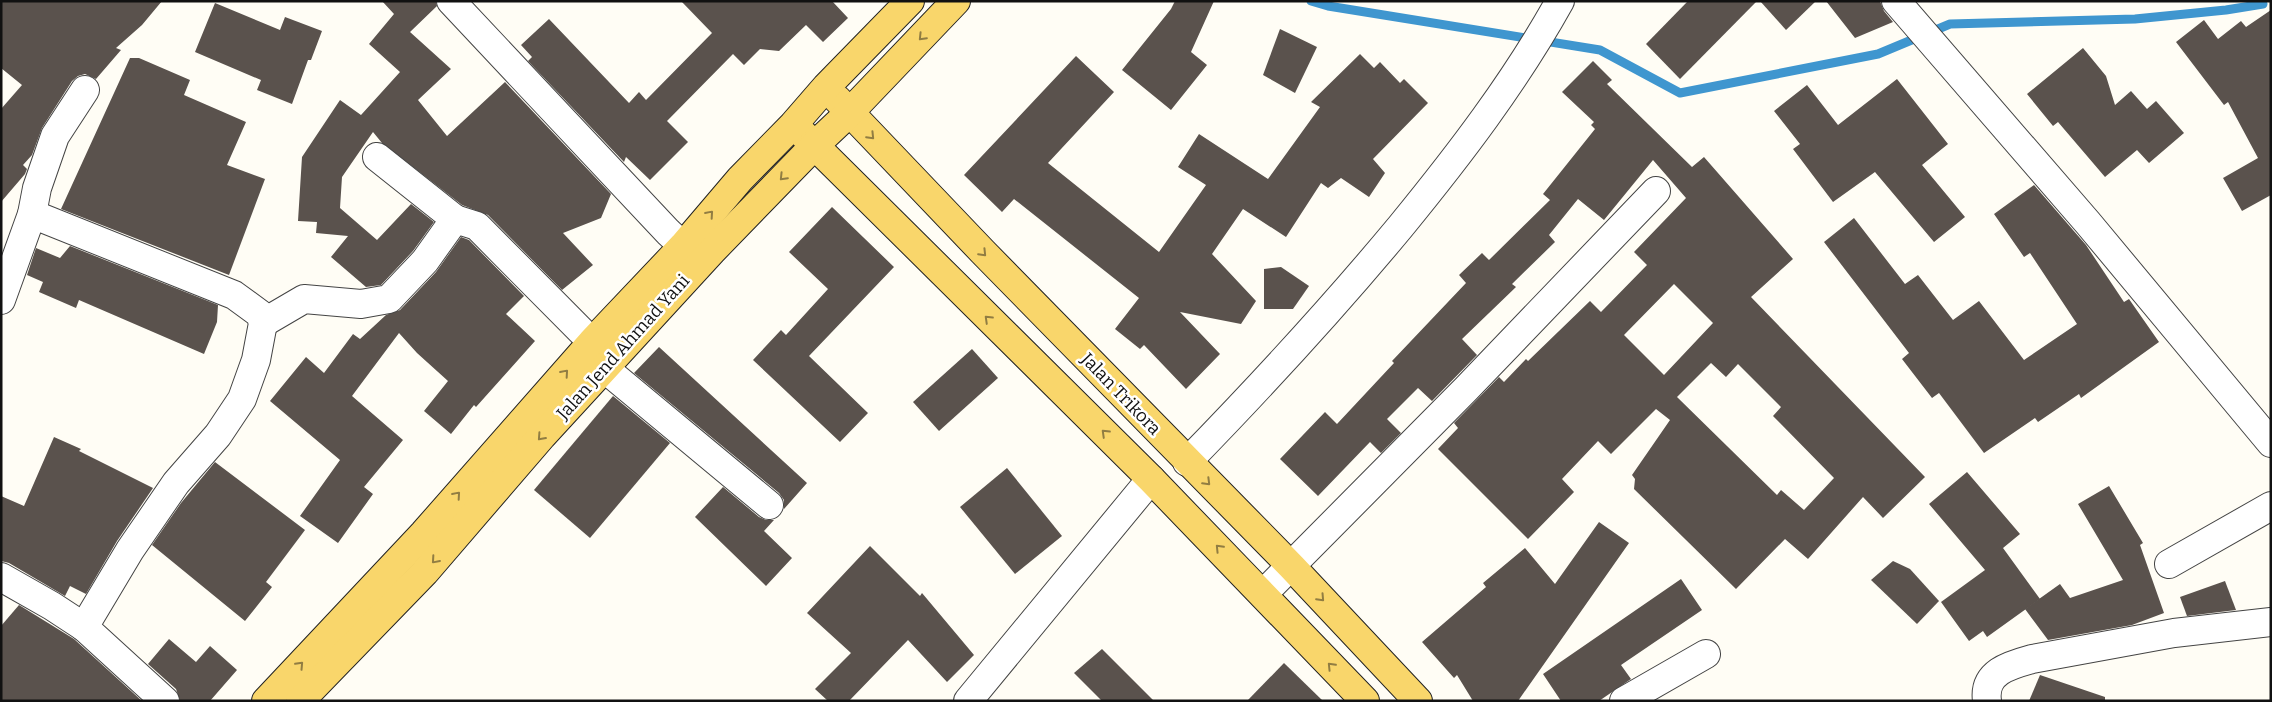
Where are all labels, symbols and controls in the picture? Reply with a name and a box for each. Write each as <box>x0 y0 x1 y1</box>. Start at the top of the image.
one-way arrow <box>919 31 928 40</box>
one-way arrow <box>865 130 874 139</box>
one-way arrow <box>780 171 789 180</box>
one-way arrow <box>704 211 713 220</box>
one-way arrow <box>978 247 987 256</box>
street label: Jalan Jend Ahmad Yani <box>551 270 694 425</box>
one-way arrow <box>985 316 994 325</box>
street label: Jalan Trikora <box>1076 348 1166 440</box>
one-way arrow <box>559 369 568 378</box>
one-way arrow <box>1101 430 1110 439</box>
one-way arrow <box>538 431 547 440</box>
one-way arrow <box>1201 476 1210 485</box>
one-way arrow <box>452 491 461 500</box>
one-way arrow <box>1216 545 1225 554</box>
one-way arrow <box>432 554 441 563</box>
one-way arrow <box>1315 592 1324 601</box>
one-way arrow <box>294 662 303 671</box>
one-way arrow <box>1328 662 1337 671</box>

